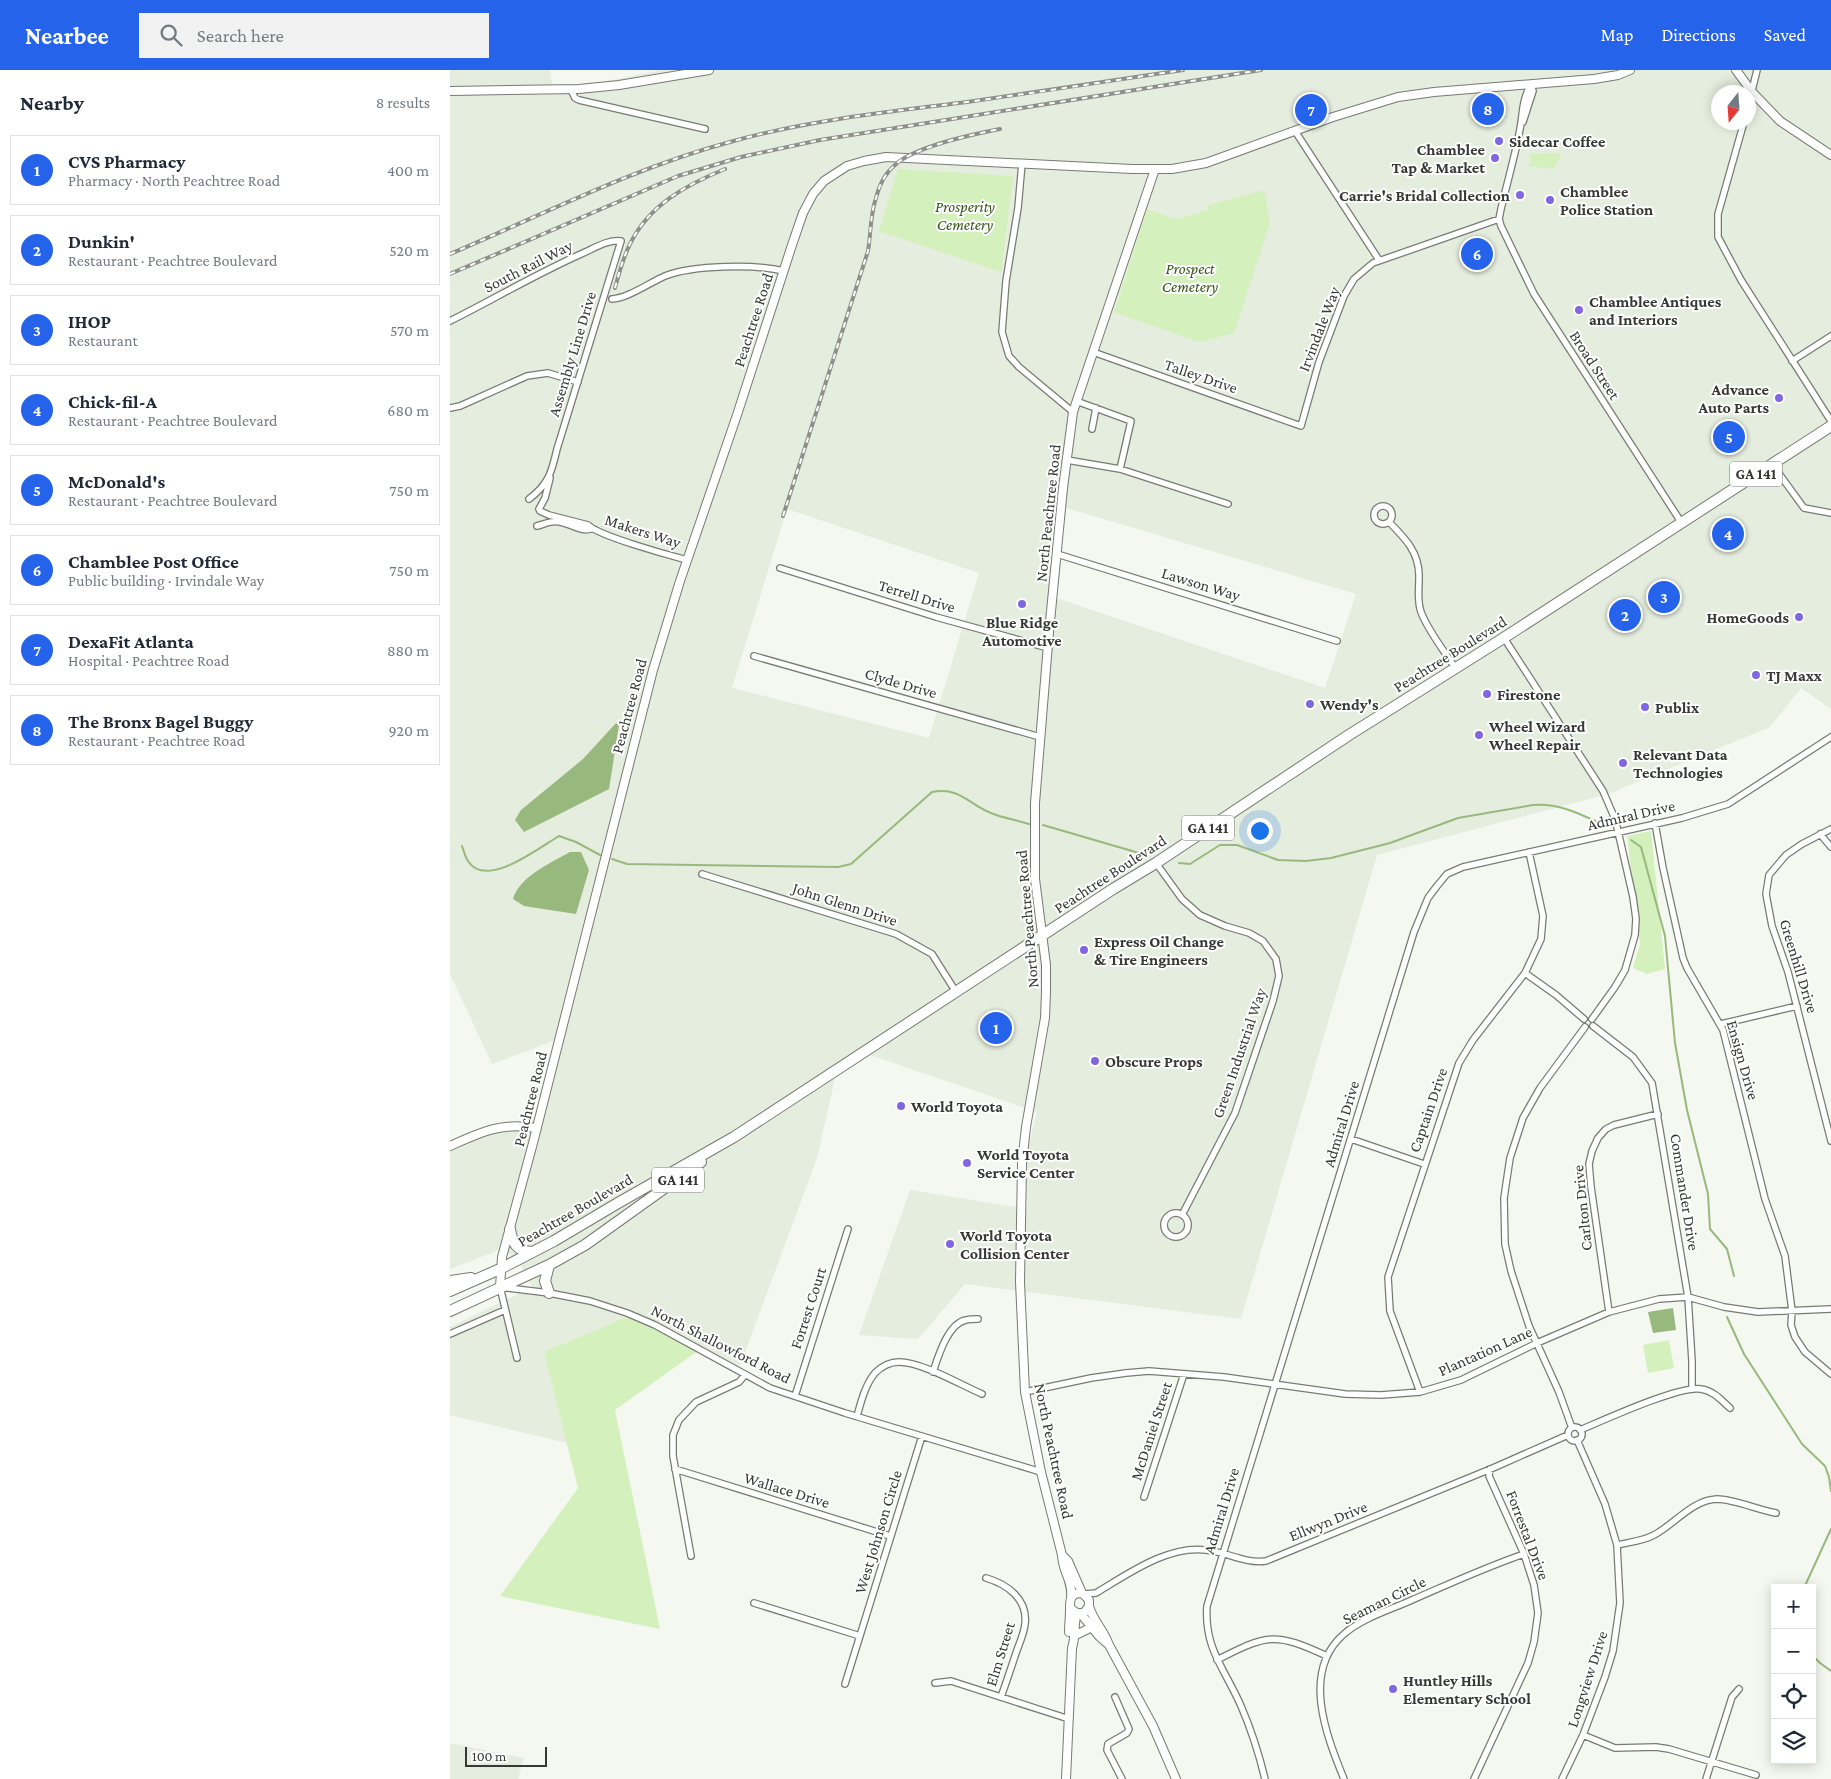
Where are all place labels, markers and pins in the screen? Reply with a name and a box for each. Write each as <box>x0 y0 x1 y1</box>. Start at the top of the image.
pin: 8 <box>1472 90 1504 128</box>
pin: 7 <box>1295 91 1327 129</box>
place label: Sidecar Coffee <box>1509 133 1606 150</box>
marker: Sidecar Coffee <box>1493 135 1505 147</box>
place label: Chamblee Tap & Market <box>1391 141 1486 176</box>
marker: Chamblee Tap & Market <box>1489 152 1501 164</box>
place label: Chamblee Police Station <box>1560 183 1653 218</box>
place label: Carrie's Bridal Collection <box>1339 187 1510 204</box>
marker: Carrie's Bridal Collection <box>1514 189 1526 201</box>
marker: Chamblee Police Station <box>1544 194 1556 206</box>
pin: 6 <box>1461 235 1493 273</box>
place label: Chamblee Antiques and Interiors <box>1589 293 1722 328</box>
marker: Chamblee Antiques and Interiors <box>1573 304 1585 316</box>
place label: Advance Auto Parts <box>1698 381 1770 416</box>
marker: Advance Auto Parts <box>1773 392 1785 404</box>
pin: 5 <box>1713 418 1745 456</box>
pin: 4 <box>1712 515 1744 553</box>
pin: 3 <box>1648 578 1680 616</box>
pin: 2 <box>1609 596 1641 634</box>
marker: Blue Ridge Automotive <box>1016 598 1028 610</box>
place label: HomeGoods <box>1706 609 1789 626</box>
marker: HomeGoods <box>1793 611 1805 623</box>
place label: Blue Ridge Automotive <box>981 614 1062 649</box>
place label: TJ Maxx <box>1766 667 1823 684</box>
marker: TJ Maxx <box>1750 669 1762 681</box>
place label: Firestone <box>1497 686 1561 703</box>
marker: Firestone <box>1481 688 1493 700</box>
place label: Wendy's <box>1319 696 1379 713</box>
marker: Wendy's <box>1304 698 1316 710</box>
place label: Publix <box>1655 699 1700 716</box>
marker: Publix <box>1639 701 1651 713</box>
place label: Wheel Wizard Wheel Repair <box>1488 718 1586 753</box>
marker: Wheel Wizard Wheel Repair <box>1473 729 1485 741</box>
place label: Relevant Data Technologies <box>1633 746 1728 781</box>
marker: Relevant Data Technologies <box>1617 757 1629 769</box>
place label: Express Oil Change & Tire Engineers <box>1094 933 1225 968</box>
marker: Express Oil Change & Tire Engineers <box>1078 944 1090 956</box>
pin: 1 <box>980 1009 1012 1047</box>
place label: Obscure Props <box>1105 1053 1203 1070</box>
marker: Obscure Props <box>1089 1055 1101 1067</box>
place label: World Toyota <box>910 1098 1003 1115</box>
marker: World Toyota <box>895 1100 907 1112</box>
place label: World Toyota Service Center <box>976 1146 1075 1181</box>
marker: World Toyota Service Center <box>961 1157 973 1169</box>
place label: World Toyota Collision Center <box>959 1227 1070 1262</box>
marker: World Toyota Collision Center <box>944 1238 956 1250</box>
place label: Huntley Hills Elementary School <box>1403 1672 1531 1707</box>
marker: Huntley Hills Elementary School <box>1387 1683 1399 1695</box>

